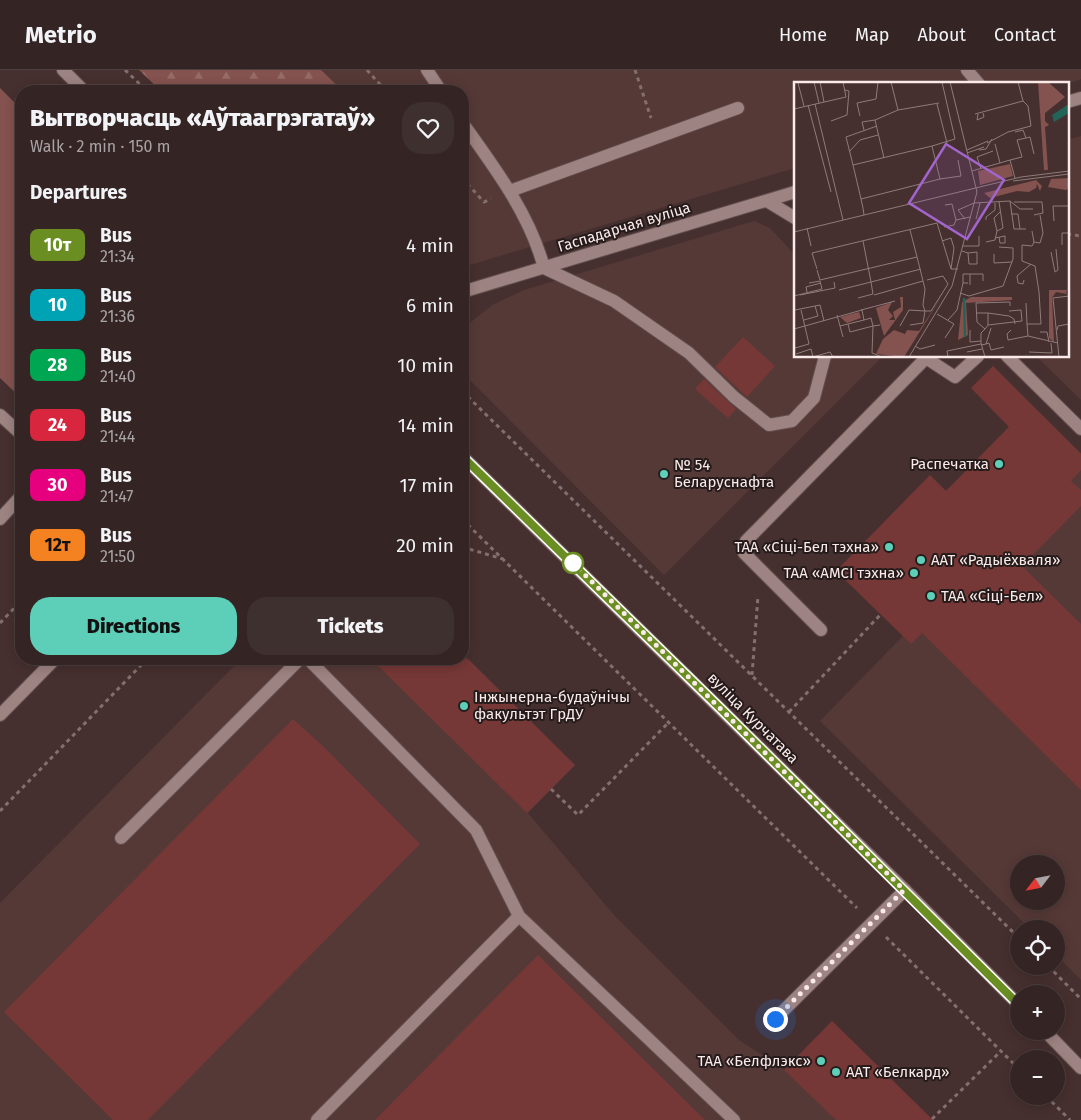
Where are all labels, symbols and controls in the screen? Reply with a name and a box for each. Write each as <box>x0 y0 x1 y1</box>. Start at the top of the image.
text: Metrio <box>25 21 97 49</box>
text: Home <box>779 24 827 46</box>
text: Map <box>855 24 889 46</box>
text: About <box>917 24 966 46</box>
text: Contact <box>994 24 1056 46</box>
inset map <box>794 82 1068 358</box>
button: heart <box>402 102 454 154</box>
text: Вытворчасць «Аўтаагрэгатаў» <box>30 104 375 132</box>
text: Walk · 2 min · 150 m <box>30 137 170 156</box>
text: Departures <box>30 181 127 204</box>
street label: Гаспадарчая вуліца <box>555 198 693 256</box>
text: Bus <box>100 224 132 247</box>
text: 10т <box>44 234 71 256</box>
text: 4 min <box>406 234 454 257</box>
text: 21:34 <box>100 247 135 266</box>
text: Bus <box>100 284 132 307</box>
text: 10 <box>48 294 67 316</box>
text: 6 min <box>406 294 454 317</box>
text: 21:36 <box>100 307 135 326</box>
text: Bus <box>100 344 132 367</box>
text: 28 <box>48 354 67 376</box>
text: 10 min <box>397 354 454 377</box>
text: 21:40 <box>100 367 136 386</box>
text: Bus <box>100 404 132 427</box>
text: 24 <box>48 414 67 436</box>
text: 14 min <box>398 414 454 437</box>
text: 21:44 <box>100 427 135 446</box>
place label: Распечатка <box>910 455 989 473</box>
place label: № 54 Беларуснафта <box>674 456 774 491</box>
marker: Распечатка <box>993 458 1005 470</box>
text: Bus <box>100 464 132 487</box>
marker: № 54 Беларуснафта <box>658 468 670 480</box>
text: 30 <box>48 474 67 496</box>
text: 17 min <box>400 474 454 497</box>
text: 21:47 <box>100 487 133 506</box>
text: Bus <box>100 524 132 547</box>
text: 12т <box>44 534 71 556</box>
text: 20 min <box>396 534 454 557</box>
place label: ТАА «Сіці-Бел тэхна» <box>734 538 879 556</box>
marker: ТАА «Сіці-Бел тэхна» <box>883 541 895 553</box>
text: 21:50 <box>100 547 135 566</box>
place label: ААТ «Радыёхваля» <box>931 551 1060 569</box>
unlabelled marker <box>562 552 584 574</box>
marker: ААТ «Радыёхваля» <box>915 554 927 566</box>
place label: ТАА «АМСІ тэхна» <box>784 564 904 582</box>
marker: ТАА «АМСІ тэхна» <box>908 567 920 579</box>
place label: ТАА «Сіці-Бел» <box>941 587 1043 605</box>
marker: ТАА «Сіці-Бел» <box>925 590 937 602</box>
button: Directions <box>30 597 237 655</box>
button: Tickets <box>247 597 454 655</box>
street label: вуліца Курчатава <box>704 669 802 767</box>
place label: Інжынерна-будаўнічы факультэт ГрДУ <box>474 688 630 723</box>
marker: Інжынерна-будаўнічы факультэт ГрДУ <box>458 700 470 712</box>
north arrow <box>1010 855 1065 910</box>
map controls <box>1010 855 1065 1105</box>
button: locate <box>1010 920 1065 975</box>
button: + <box>1010 985 1065 1040</box>
your location <box>763 1007 788 1032</box>
button: − <box>1010 1050 1065 1105</box>
place label: ТАА «Белфлэкс» <box>698 1052 811 1070</box>
marker: ТАА «Белфлэкс» <box>815 1055 827 1067</box>
place label: ААТ «Белкард» <box>846 1063 950 1081</box>
marker: ААТ «Белкард» <box>830 1066 842 1078</box>

